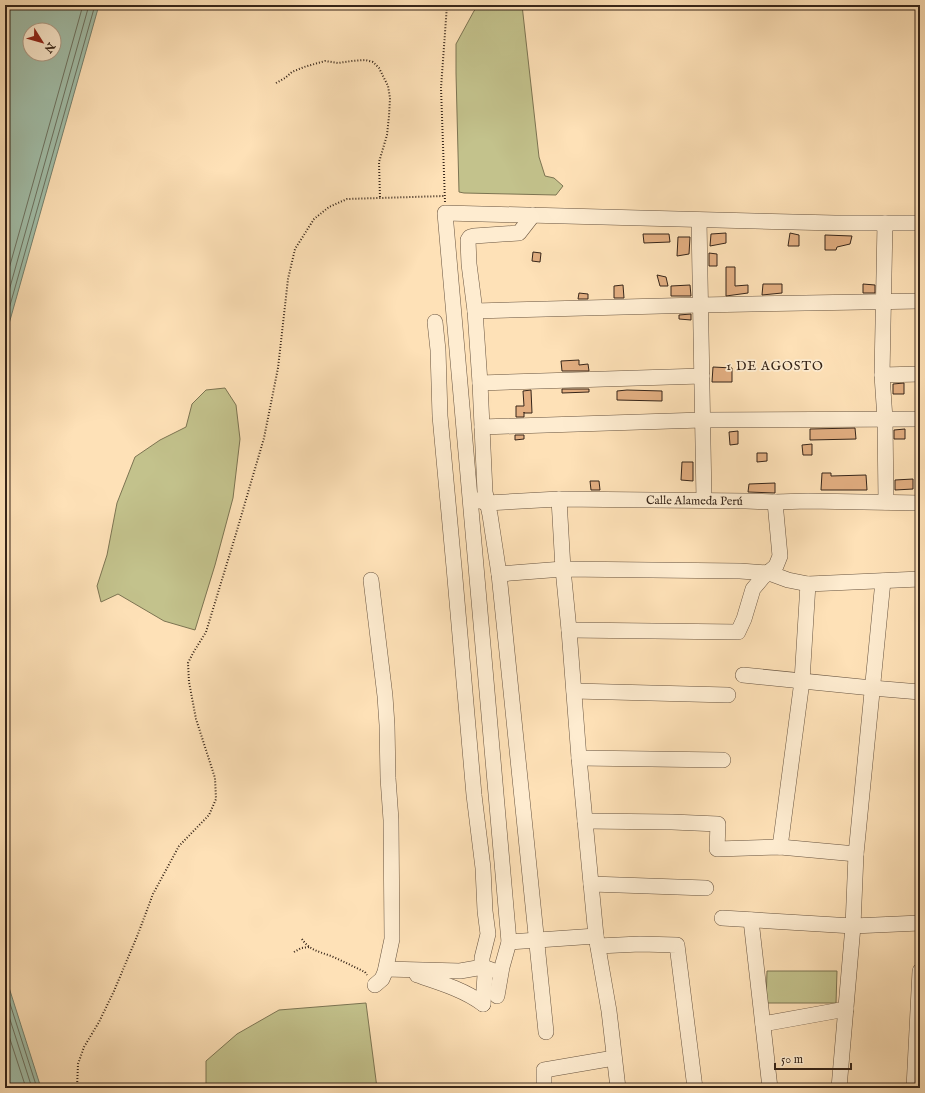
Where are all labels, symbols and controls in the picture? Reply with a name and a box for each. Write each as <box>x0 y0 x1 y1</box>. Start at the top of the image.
north arrow <box>22 22 62 62</box>
text: N <box>40 39 58 56</box>
district label: 1 DE AGOSTO <box>726 358 824 375</box>
street label: Calle Alameda Perú <box>646 492 743 508</box>
scale bar <box>775 1045 851 1071</box>
text: 50 m <box>781 1052 803 1067</box>

